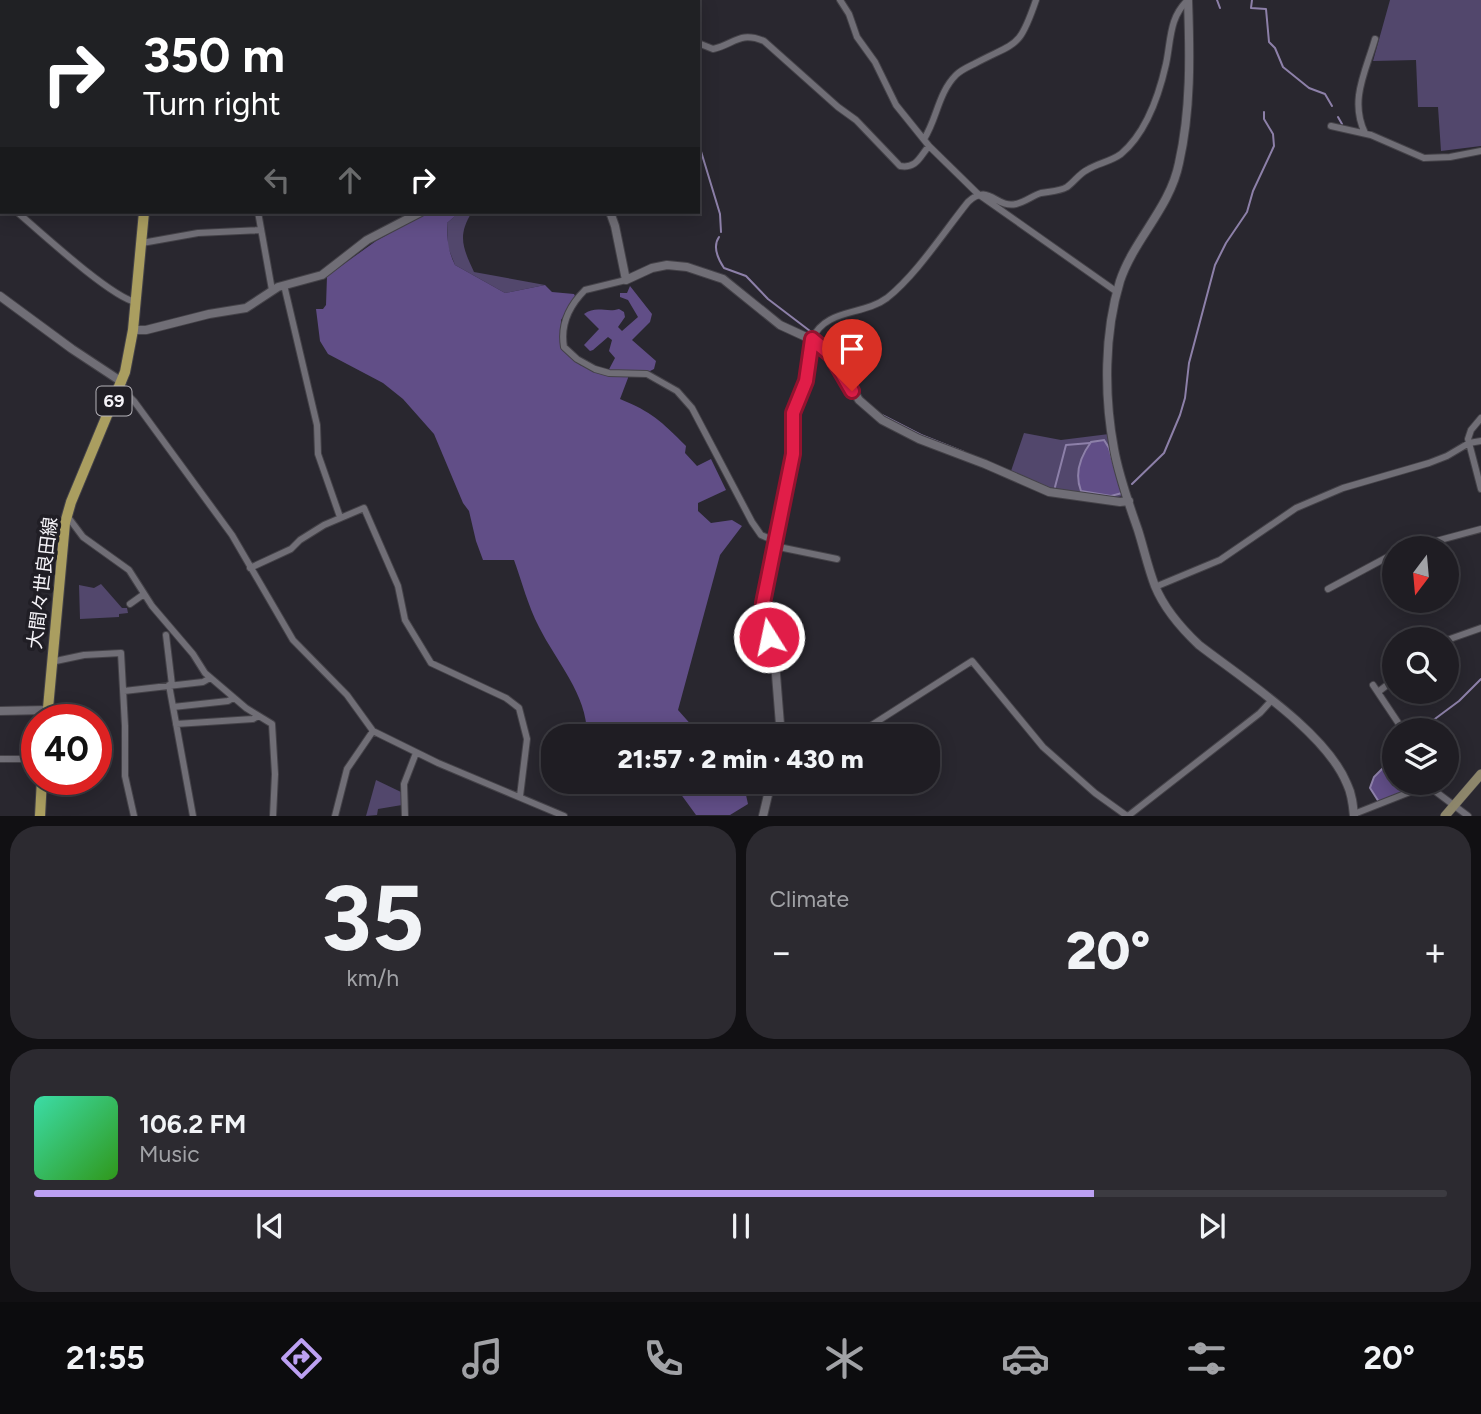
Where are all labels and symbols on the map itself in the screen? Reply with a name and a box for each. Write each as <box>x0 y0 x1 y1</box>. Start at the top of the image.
pin <box>822 319 882 391</box>
road number: 69 <box>96 386 132 416</box>
street label: 大間々世良田線 <box>23 516 62 650</box>
north arrow <box>1382 536 1460 612</box>
position arrow <box>732 600 806 674</box>
speed limit sign: 40 <box>21 704 112 795</box>

